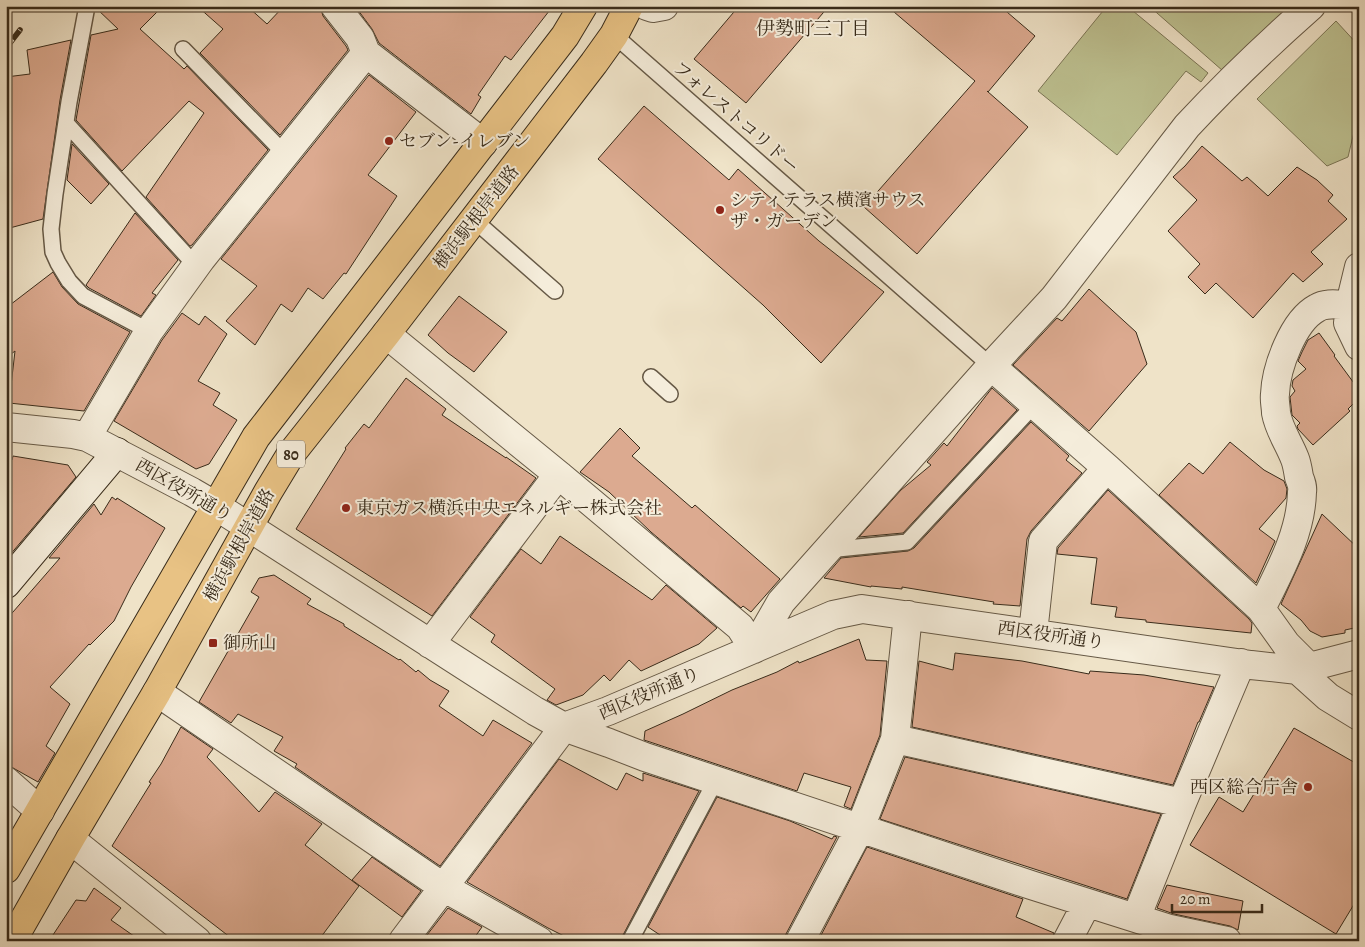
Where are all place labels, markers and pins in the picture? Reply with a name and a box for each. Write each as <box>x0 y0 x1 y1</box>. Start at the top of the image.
place label: セブン-イレブン <box>399 129 530 153</box>
marker: セブン-イレブン <box>383 135 395 147</box>
place label: シティテラス横濱サウス ザ・ガーデン <box>730 188 925 233</box>
marker: シティテラス横濱サウス ザ・ガーデン <box>714 204 726 216</box>
place label: 東京ガス横浜中央エネルギー株式会社 <box>356 496 662 520</box>
marker: 東京ガス横浜中央エネルギー株式会社 <box>340 502 352 514</box>
place label: 御所山 <box>223 631 277 655</box>
marker: 御所山 <box>207 637 219 649</box>
place label: 西区総合庁舎 <box>1190 775 1298 799</box>
marker: 西区総合庁舎 <box>1302 781 1314 793</box>

